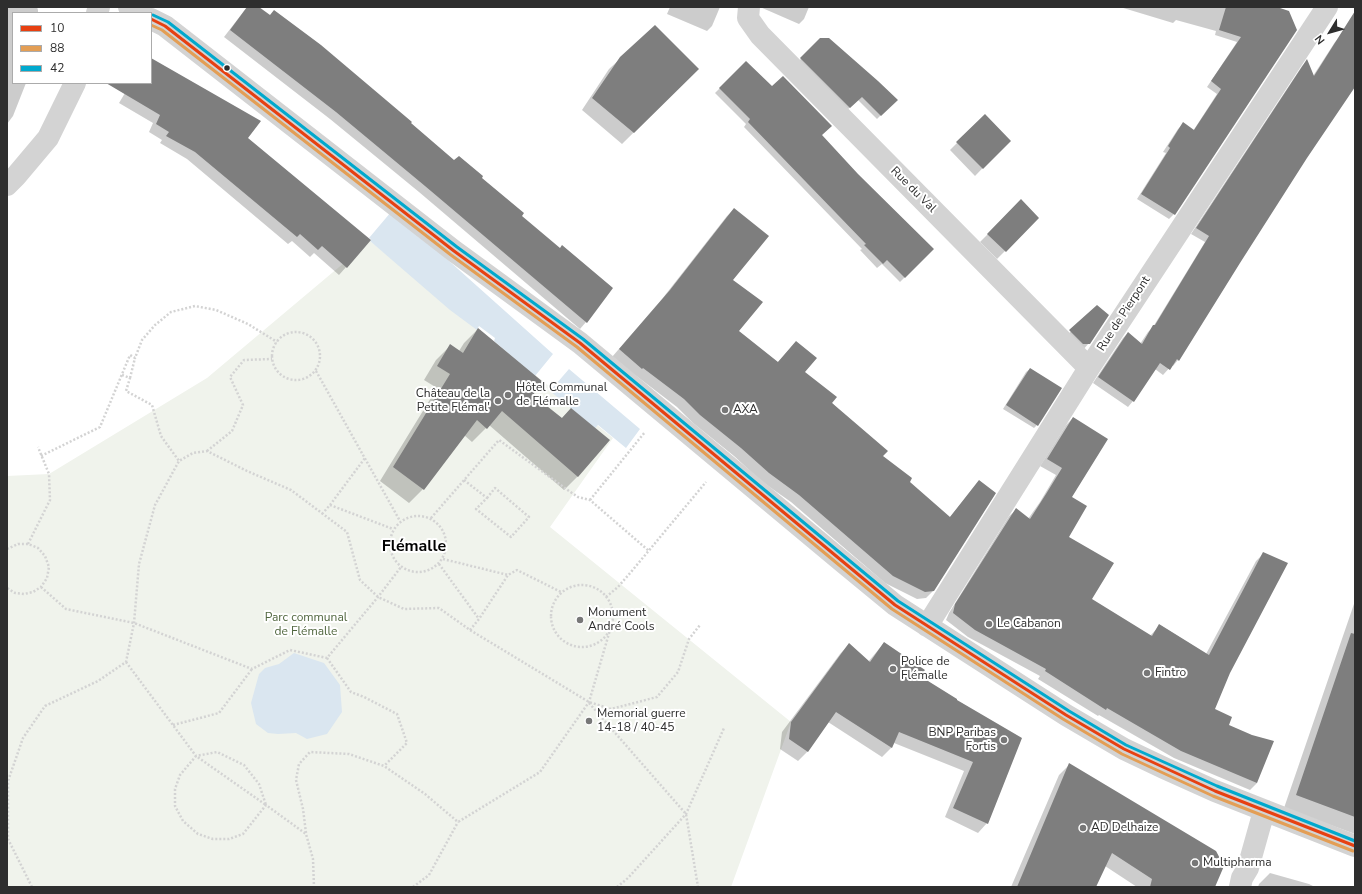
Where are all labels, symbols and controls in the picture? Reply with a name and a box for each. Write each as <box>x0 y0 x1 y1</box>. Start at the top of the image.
legend <box>12 12 152 84</box>
north arrow <box>1310 12 1350 52</box>
text: 10 <box>50 20 64 36</box>
text: N <box>1312 32 1328 47</box>
text: 88 <box>50 40 64 56</box>
text: 42 <box>50 60 64 76</box>
unlabelled marker <box>222 63 232 73</box>
street label: Rue du Val <box>887 164 939 216</box>
street label: Rue de Pierpont <box>1094 274 1154 354</box>
place label: Hôtel Communal de Flémalle <box>516 381 607 409</box>
place label: Château de la Petite Flémal' <box>416 387 490 415</box>
marker: Hôtel Communal de Flémalle <box>503 390 513 400</box>
marker: Château de la Petite Flémal' <box>493 396 503 406</box>
place label: AXA <box>733 403 758 417</box>
marker: AXA <box>720 405 730 415</box>
district label: Flémalle <box>382 537 446 557</box>
place label: Monument André Cools <box>588 606 655 634</box>
park label: Parc communal de Flémalle <box>265 611 347 639</box>
marker: Monument André Cools <box>575 615 585 625</box>
place label: Le Cabanon <box>997 617 1061 631</box>
marker: Le Cabanon <box>984 619 994 629</box>
place label: Police de Flémalle <box>901 655 950 683</box>
marker: Police de Flémalle <box>888 664 898 674</box>
place label: Fintro <box>1155 666 1186 680</box>
marker: Fintro <box>1142 668 1152 678</box>
place label: Memorial guerre 14-18 / 40-45 <box>597 707 686 735</box>
marker: Memorial guerre 14-18 / 40-45 <box>584 716 594 726</box>
place label: BNP Paribas Fortis <box>928 726 996 754</box>
marker: BNP Paribas Fortis <box>999 735 1009 745</box>
place label: AD Delhaize <box>1091 821 1158 835</box>
marker: AD Delhaize <box>1078 823 1088 833</box>
place label: Multipharma <box>1203 856 1272 870</box>
marker: Multipharma <box>1190 858 1200 868</box>

